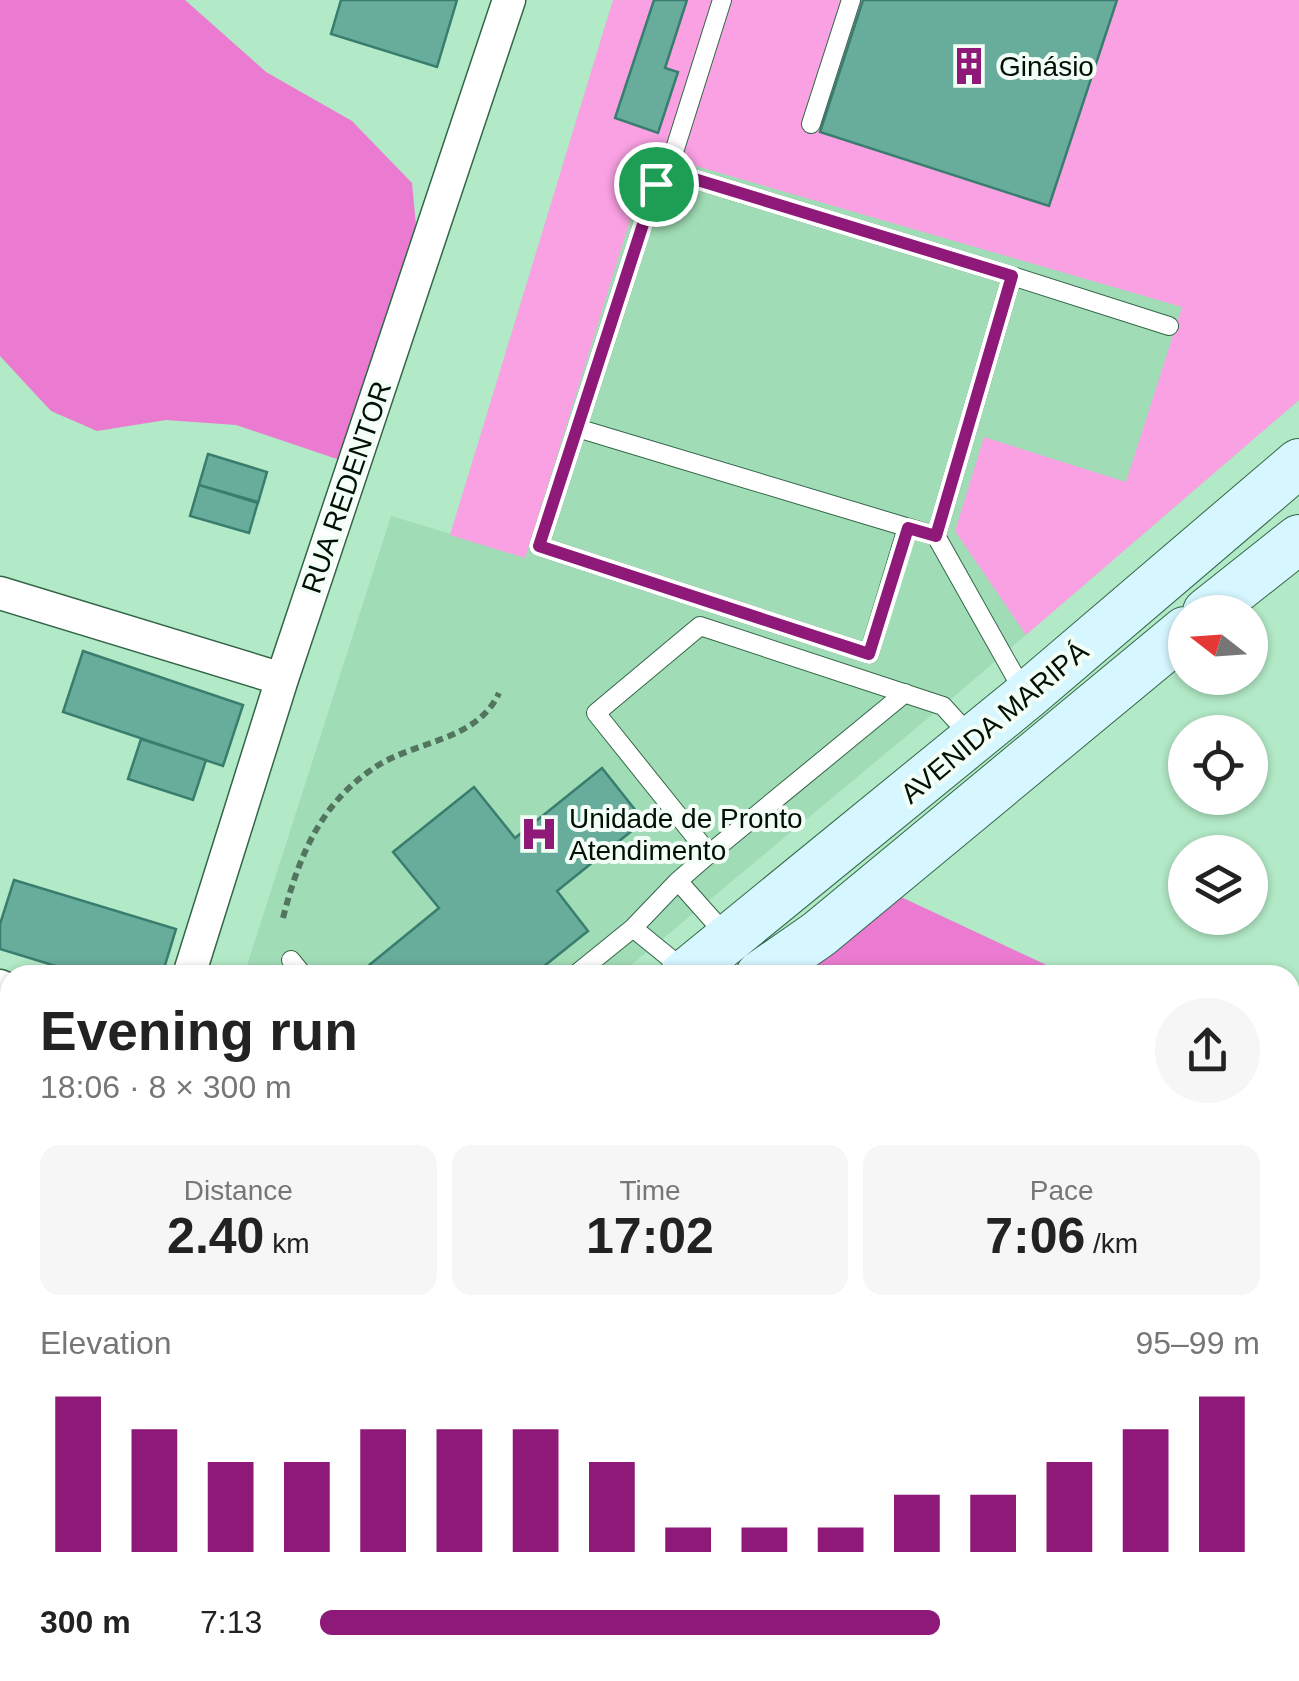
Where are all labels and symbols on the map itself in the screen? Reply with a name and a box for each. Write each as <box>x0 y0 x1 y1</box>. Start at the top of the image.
building icon: Ginásio <box>948 45 990 87</box>
place label: Ginásio <box>999 51 1094 82</box>
pin <box>614 142 699 227</box>
street label: RUA REDENTOR <box>296 377 397 597</box>
north arrow <box>1168 595 1268 695</box>
street label: AVENIDA MARIPÁ <box>895 635 1094 810</box>
place label: Unidade de Pronto Atendimento <box>569 803 803 866</box>
hospital icon: Unidade de Pronto Atendimento <box>518 813 560 855</box>

